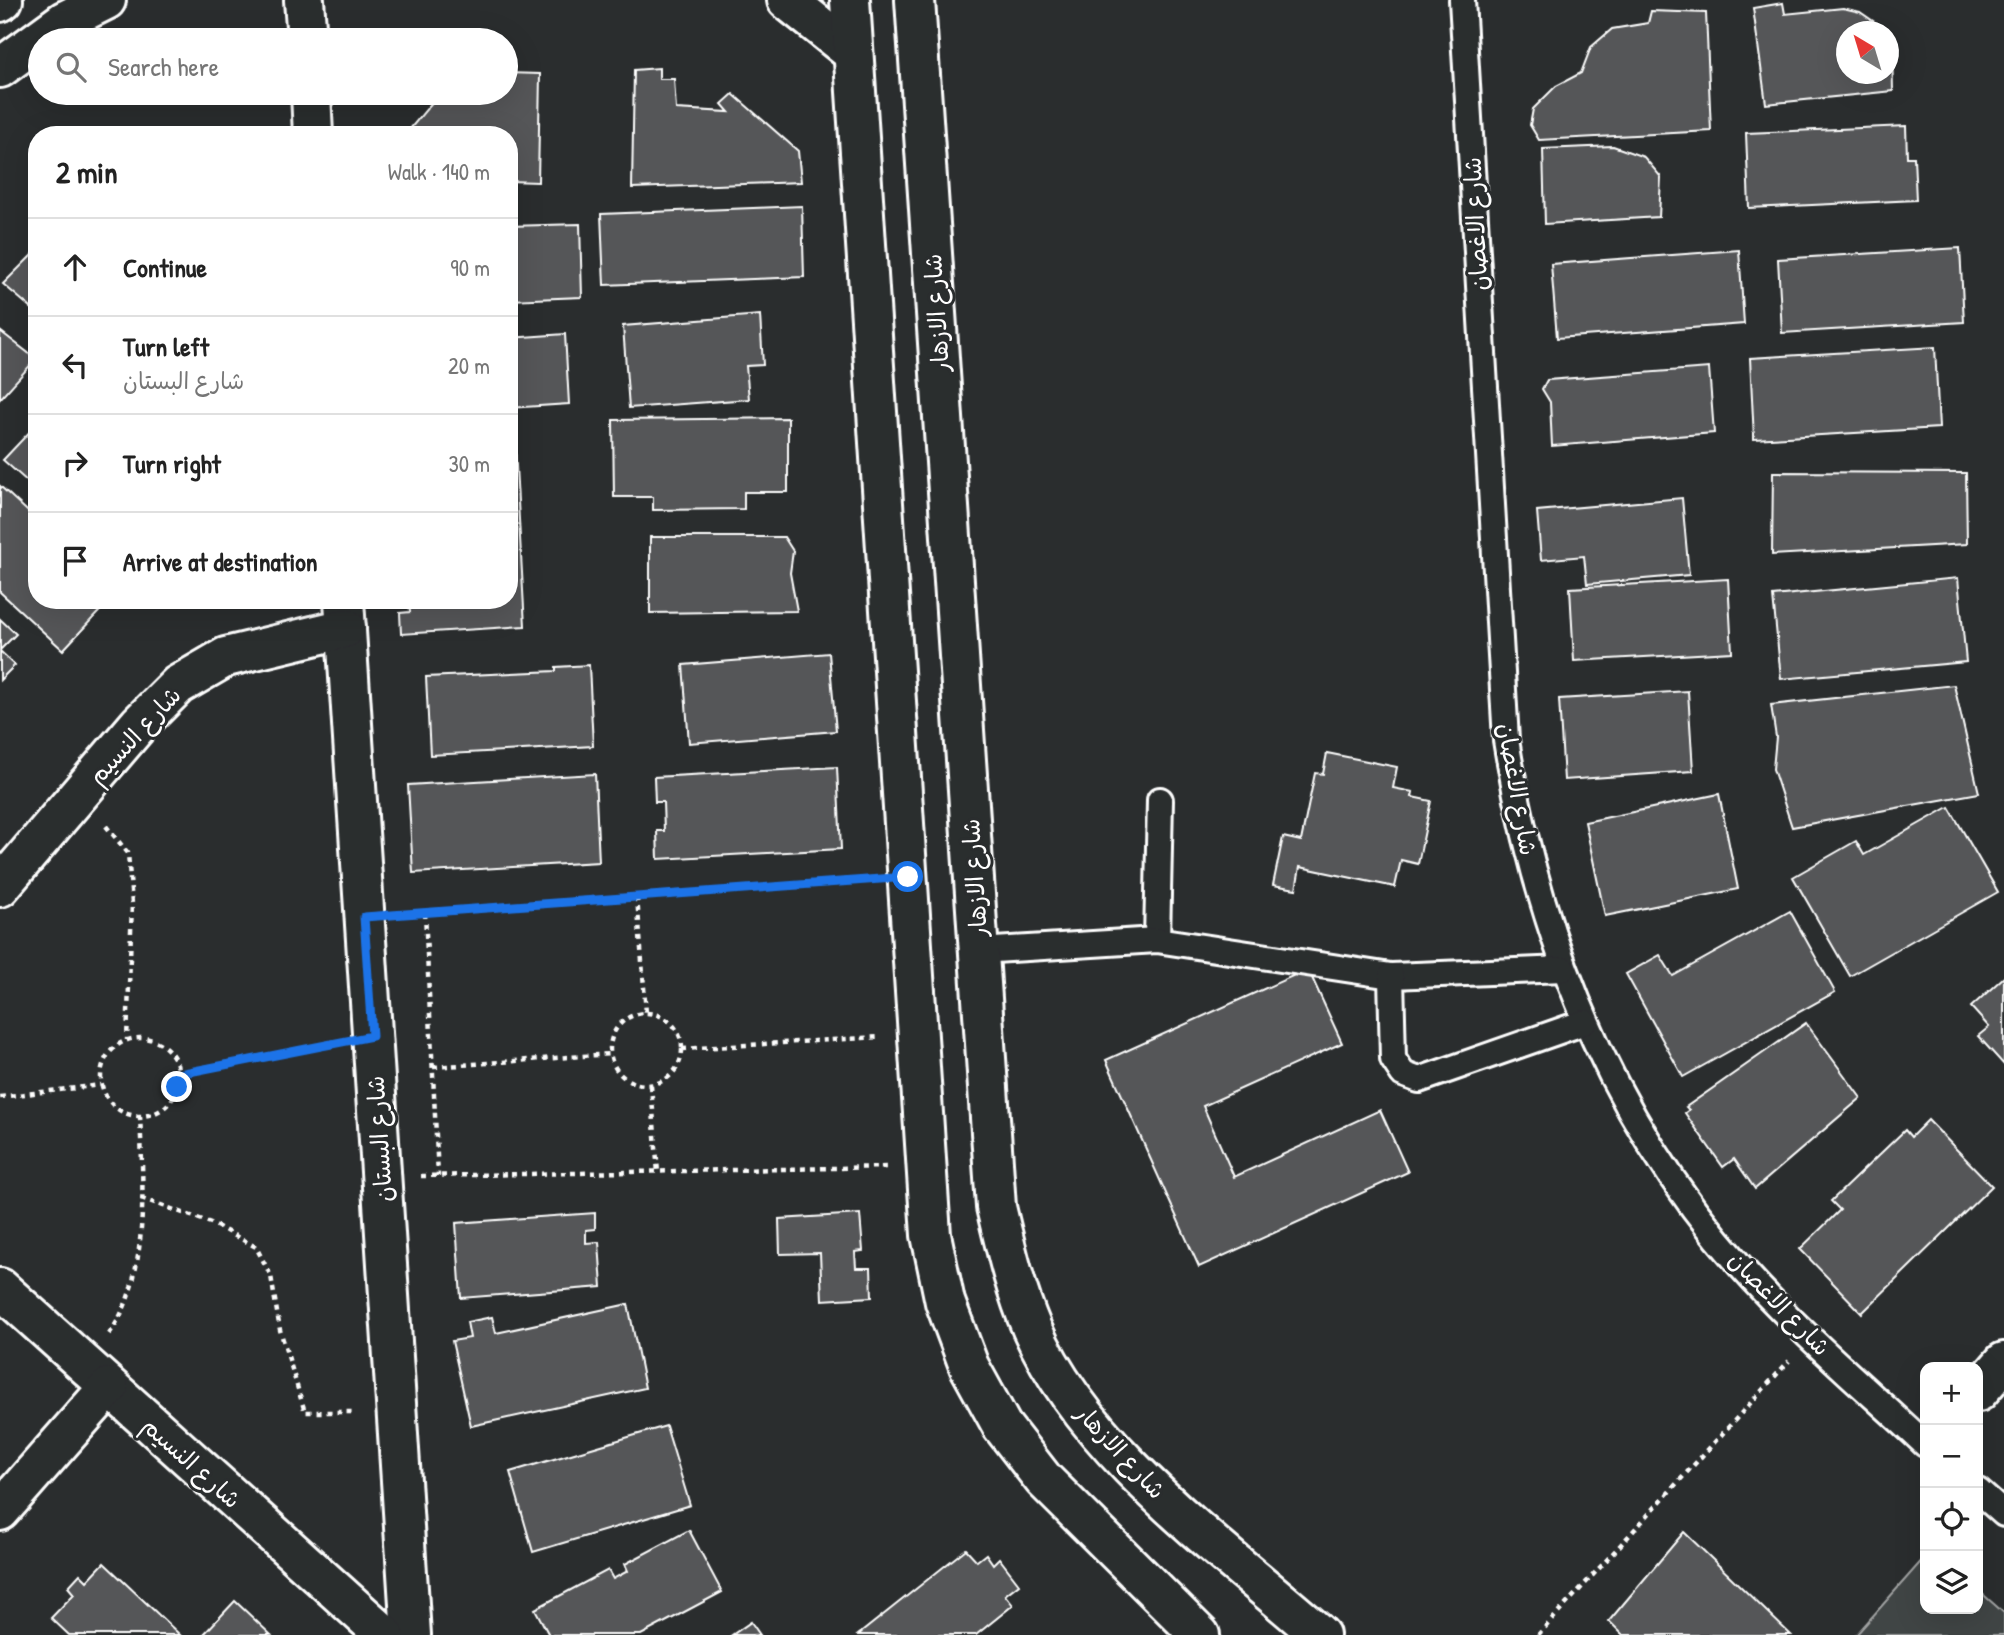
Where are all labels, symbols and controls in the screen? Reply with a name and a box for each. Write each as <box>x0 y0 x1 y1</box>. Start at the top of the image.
north arrow <box>1836 21 1899 84</box>
search box <box>28 28 518 105</box>
icon: search <box>52 48 90 86</box>
text: Search here <box>108 49 219 84</box>
text: 2 min <box>56 152 118 192</box>
text: Walk · 140 m <box>388 156 490 187</box>
street label: شارع الاغصان <box>1456 156 1496 292</box>
icon: ahead <box>56 248 94 286</box>
text: Continue <box>123 250 207 285</box>
text: 90 m <box>450 252 490 283</box>
street label: شارع الازهار <box>916 252 958 374</box>
text: Turn left <box>123 329 209 364</box>
icon: left <box>56 346 94 384</box>
text: 20 m <box>448 350 490 381</box>
text: شارع البستان <box>123 365 244 396</box>
icon: right <box>56 444 94 482</box>
text: Turn right <box>123 446 221 481</box>
text: 30 m <box>448 448 490 479</box>
icon: arrive <box>56 542 94 580</box>
text: Arrive at destination <box>123 544 318 579</box>
street label: شارع النسيم <box>80 679 190 793</box>
street label: شارع الاغصان <box>1489 720 1545 858</box>
street label: شارع الازهار <box>954 817 996 939</box>
route start <box>892 861 923 892</box>
route end <box>161 1071 192 1102</box>
street label: شارع البستان <box>359 1075 401 1203</box>
street label: شارع الاغصان <box>1721 1244 1838 1364</box>
map controls <box>1920 1362 1983 1614</box>
button: + <box>1920 1362 1983 1425</box>
street label: شارع الازهار <box>1067 1396 1173 1507</box>
street label: شارع النسيم <box>134 1409 248 1517</box>
button: − <box>1920 1425 1983 1488</box>
button: locate <box>1920 1488 1983 1551</box>
button: layers <box>1920 1551 1983 1614</box>

